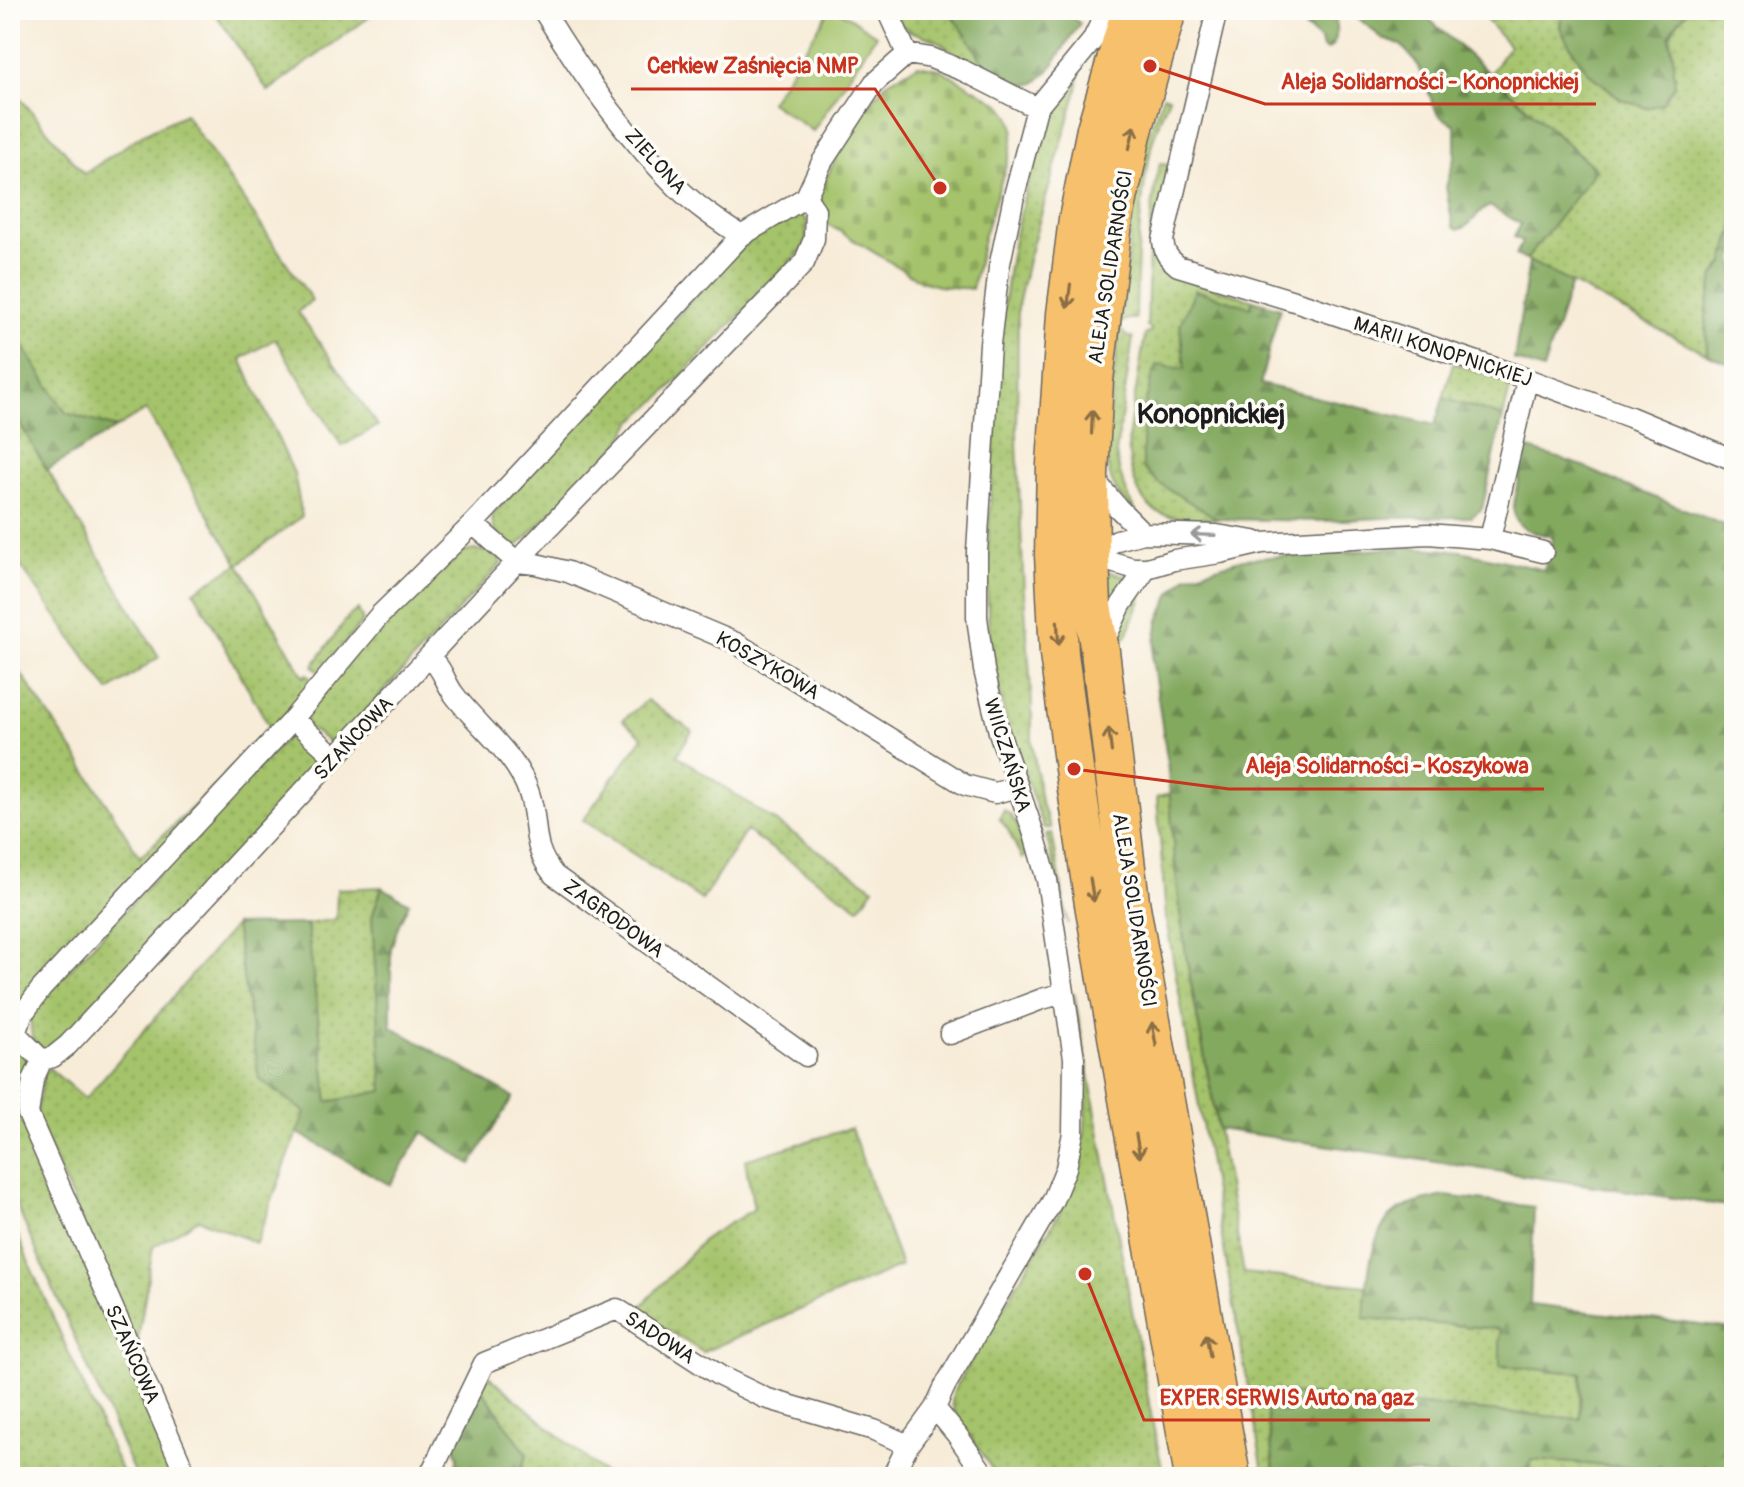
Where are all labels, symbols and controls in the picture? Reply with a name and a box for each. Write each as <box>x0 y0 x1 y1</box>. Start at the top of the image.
callout: Cerkiew Zaśnięcia NMP <box>631 43 875 89</box>
text: Cerkiew Zaśnięcia NMP <box>647 52 859 80</box>
callout: Aleja Solidarności - Konopnickiej <box>1265 58 1596 104</box>
text: Aleja Solidarności - Konopnickiej <box>1281 68 1579 96</box>
street label: ZIELONA <box>620 123 692 199</box>
one-way arrow <box>1125 125 1140 150</box>
street label: ALEJA SOLIDARNOŚCI <box>1083 168 1138 366</box>
one-way arrow <box>1061 282 1076 309</box>
street label: MARII KONOPNICKIEJ <box>1351 311 1535 392</box>
district label: Konopnickiej <box>1137 397 1285 432</box>
one-way arrow <box>1084 409 1099 436</box>
one-way arrow <box>1190 527 1217 543</box>
one-way arrow <box>1051 619 1066 646</box>
street label: KOSZYKOWA <box>712 626 824 705</box>
street label: SZAŃCOWA <box>308 691 398 785</box>
street label: WIICZAŃSKA <box>978 695 1037 815</box>
one-way arrow <box>1103 727 1118 754</box>
callout: Aleja Solidarności - Koszykowa <box>1229 743 1544 789</box>
text: Aleja Solidarności - Koszykowa <box>1245 752 1529 780</box>
street label: ALEJA SOLIDARNOŚCI <box>1107 811 1162 1009</box>
street label: ZAGRODOWA <box>559 874 669 963</box>
one-way arrow <box>1085 877 1100 903</box>
one-way arrow <box>1146 1021 1161 1047</box>
one-way arrow <box>1131 1133 1146 1159</box>
street label: SZAŃCOWA <box>100 1301 165 1407</box>
street label: SADOWA <box>620 1305 700 1369</box>
one-way arrow <box>1199 1333 1214 1358</box>
callout: EXPER SERWIS Auto na gaz <box>1144 1374 1430 1420</box>
text: EXPER SERWIS Auto na gaz <box>1160 1384 1415 1412</box>

